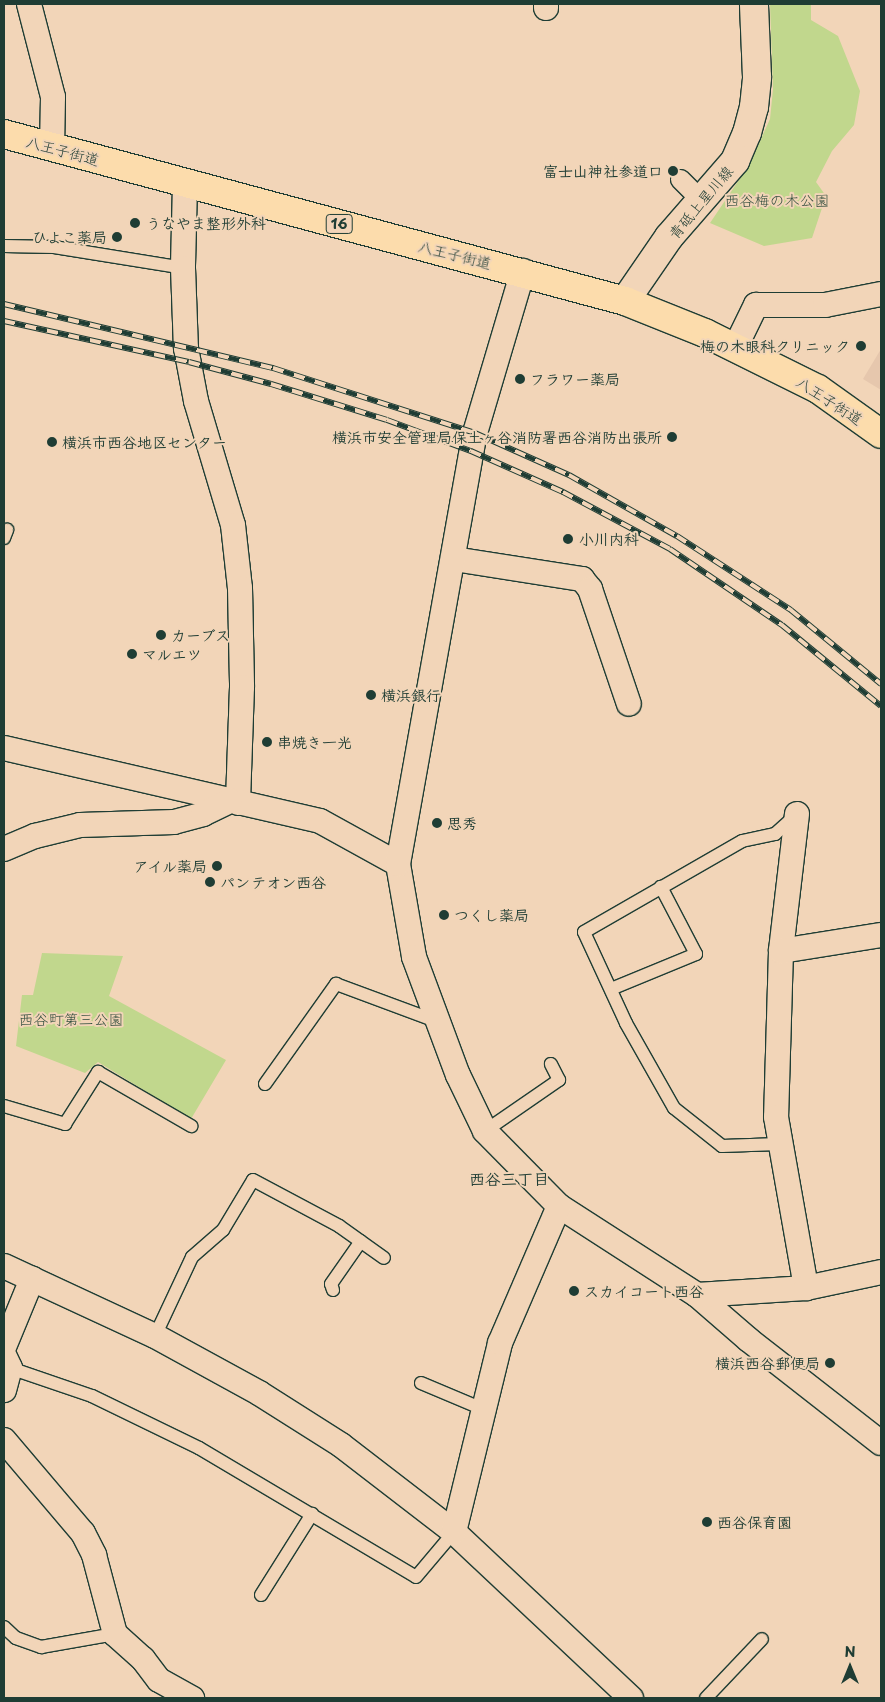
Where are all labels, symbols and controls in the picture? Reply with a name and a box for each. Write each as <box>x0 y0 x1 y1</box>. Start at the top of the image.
street label: 八王子街道 <box>24 132 102 168</box>
place label: 富士山神社参道口 <box>543 162 663 180</box>
street label: 青砥上星川線 <box>664 162 736 242</box>
marker: 富士山神社参道口 <box>667 165 679 177</box>
park label: 西谷梅の木公園 <box>725 191 829 209</box>
road number: 16 <box>325 212 353 235</box>
place label: うなやま整形外科 <box>146 214 266 232</box>
marker: うなやま整形外科 <box>128 216 142 230</box>
place label: ひよこ薬局 <box>32 228 107 246</box>
marker: ひよこ薬局 <box>111 231 123 243</box>
street label: 八王子街道 <box>416 236 494 272</box>
place label: 梅の木眼科クリニック <box>700 337 850 355</box>
marker: 梅の木眼科クリニック <box>854 339 868 353</box>
place label: フラワー薬局 <box>530 370 620 388</box>
street label: 八王子街道 <box>794 372 866 428</box>
marker: フラワー薬局 <box>514 373 526 385</box>
place label: 横浜市安全管理局保土ヶ谷消防署西谷消防出張所 <box>332 428 662 446</box>
marker: 横浜市安全管理局保土ヶ谷消防署西谷消防出張所 <box>666 431 678 443</box>
place label: 横浜市西谷地区センター <box>62 433 227 451</box>
marker: 横浜市西谷地区センター <box>46 436 58 448</box>
place label: 小川内科 <box>579 530 639 548</box>
marker: 小川内科 <box>561 532 575 546</box>
place label: カーブス <box>171 626 231 644</box>
marker: カーブス <box>155 629 167 641</box>
place label: マルエツ <box>142 645 202 663</box>
marker: マルエツ <box>126 648 138 660</box>
place label: 横浜銀行 <box>381 686 441 704</box>
marker: 横浜銀行 <box>365 689 377 701</box>
place label: 串焼き一光 <box>277 733 352 751</box>
marker: 串焼き一光 <box>261 736 273 748</box>
place label: 思秀 <box>447 814 477 832</box>
marker: 思秀 <box>431 817 443 829</box>
place label: アイル薬局 <box>132 857 207 875</box>
marker: アイル薬局 <box>211 860 223 872</box>
place label: パンテオン西谷 <box>220 873 325 891</box>
marker: パンテオン西谷 <box>204 876 216 888</box>
place label: つくし薬局 <box>454 906 529 924</box>
marker: つくし薬局 <box>438 909 450 921</box>
park label: 西谷町第三公園 <box>19 1010 123 1028</box>
district label: 西谷三丁目 <box>469 1168 549 1188</box>
place label: スカイコート西谷 <box>584 1282 704 1300</box>
marker: スカイコート西谷 <box>568 1285 580 1297</box>
place label: 横浜西谷郵便局 <box>715 1354 820 1372</box>
marker: 横浜西谷郵便局 <box>824 1357 836 1369</box>
place label: 西谷保育園 <box>717 1513 792 1531</box>
marker: 西谷保育園 <box>701 1516 713 1528</box>
text: N <box>844 1641 856 1662</box>
north arrow <box>825 1642 875 1692</box>

